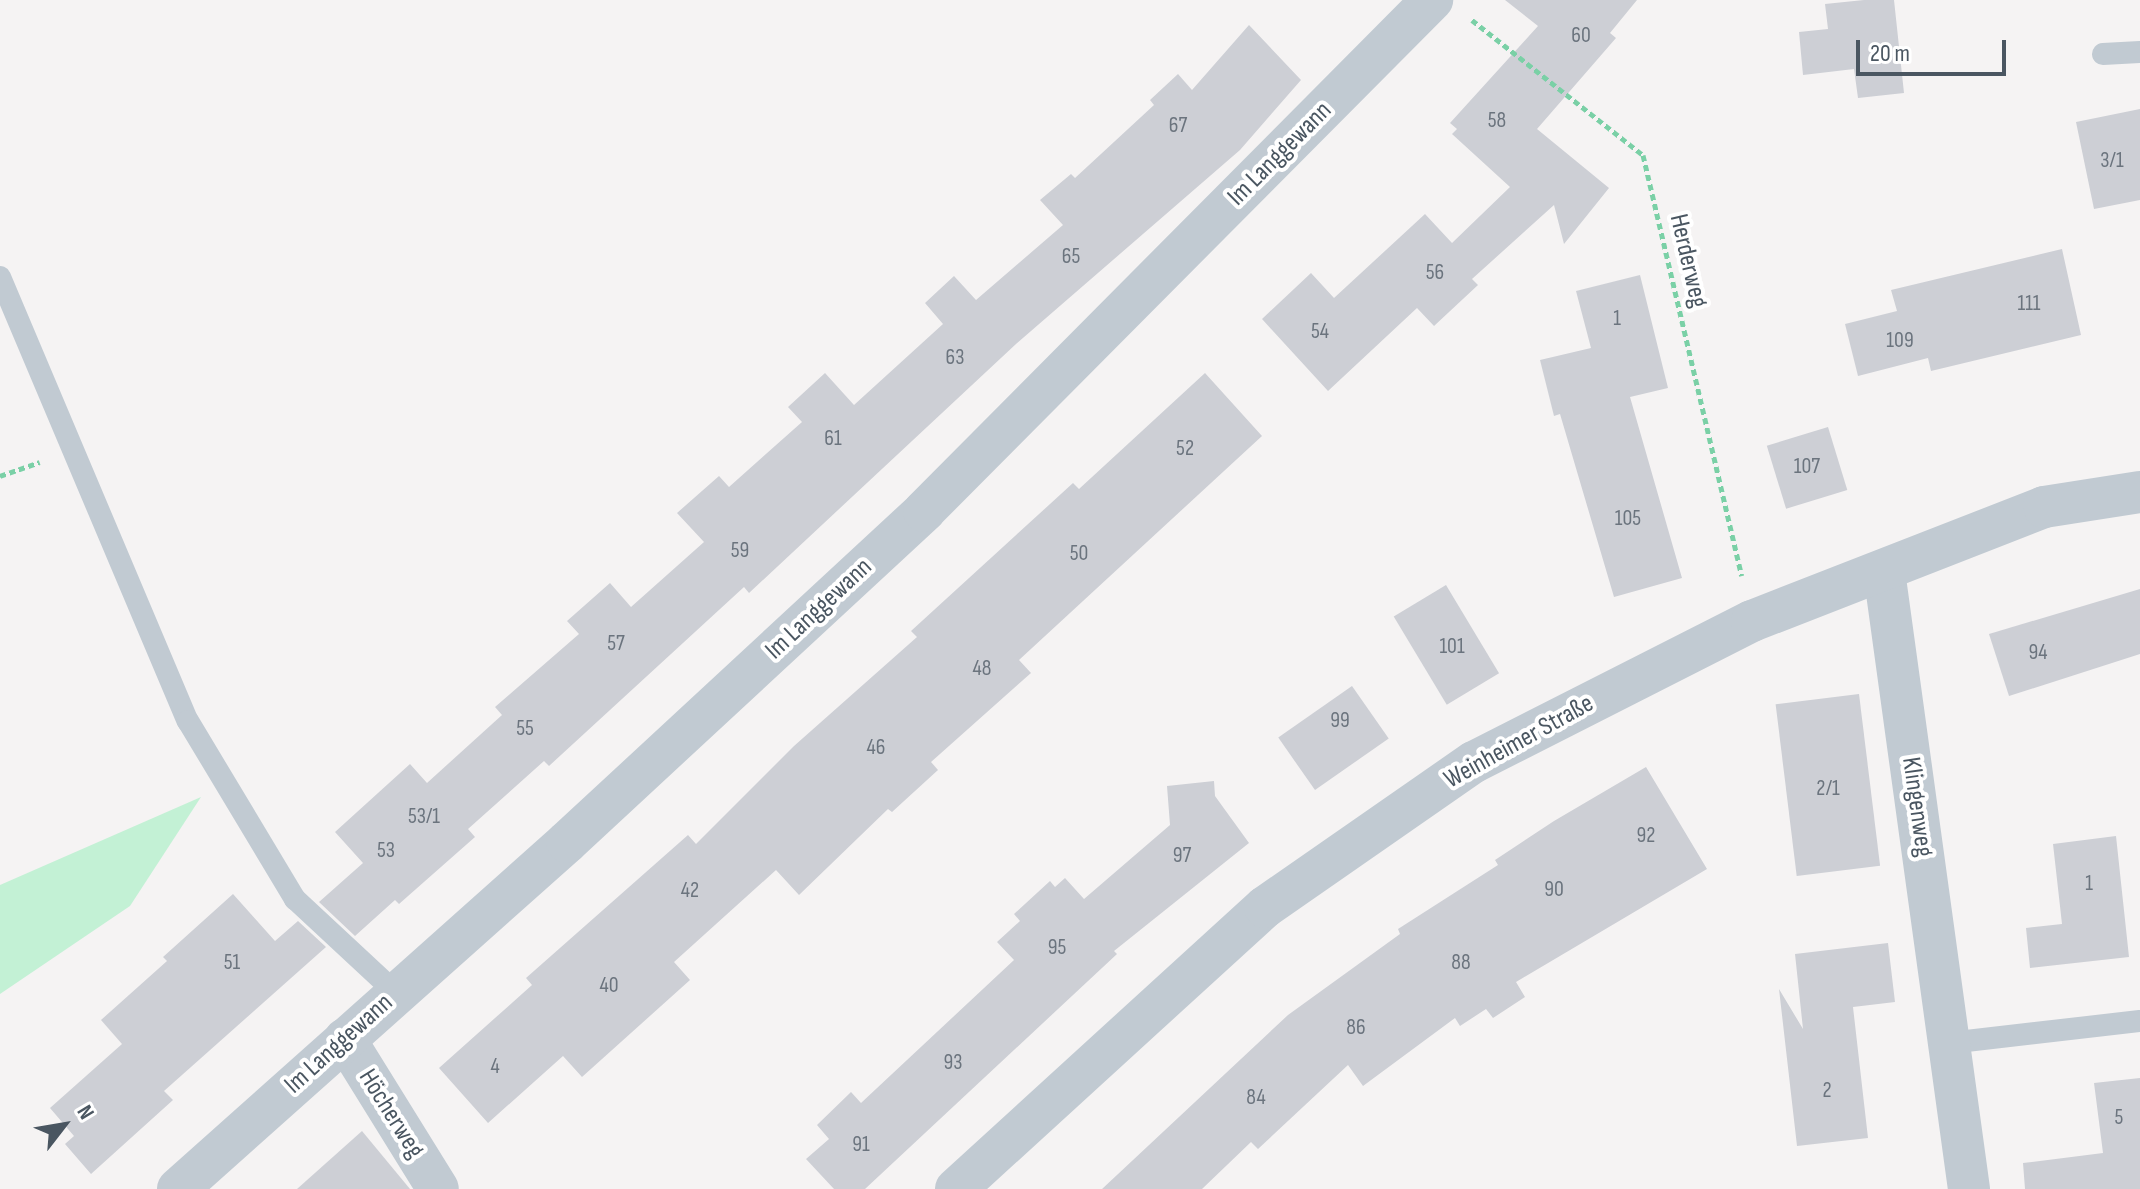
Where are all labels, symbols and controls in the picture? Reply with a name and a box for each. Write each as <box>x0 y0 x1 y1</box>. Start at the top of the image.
house number: 60 <box>1571 23 1591 49</box>
scale bar <box>1860 24 2010 74</box>
text: 20 m <box>1870 39 1910 68</box>
street label: Im Langgewann <box>1221 95 1339 213</box>
house number: 58 <box>1488 108 1506 134</box>
house number: 67 <box>1169 113 1187 139</box>
house number: 3/1 <box>2100 148 2124 174</box>
street label: Herderweg <box>1662 211 1714 311</box>
house number: 65 <box>1062 244 1080 270</box>
house number: 56 <box>1426 260 1444 286</box>
house number: 111 <box>2017 291 2041 317</box>
house number: 1 <box>1613 306 1621 332</box>
house number: 54 <box>1311 319 1329 345</box>
house number: 109 <box>1886 328 1914 354</box>
house number: 63 <box>946 345 964 371</box>
house number: 61 <box>824 426 842 452</box>
house number: 52 <box>1176 436 1194 462</box>
house number: 107 <box>1794 454 1820 480</box>
house number: 105 <box>1615 506 1641 532</box>
house number: 59 <box>731 538 749 564</box>
house number: 50 <box>1070 541 1088 567</box>
street label: Im Langgewann <box>759 552 879 666</box>
house number: 57 <box>607 631 625 657</box>
house number: 101 <box>1439 634 1465 660</box>
house number: 94 <box>2029 640 2047 666</box>
house number: 48 <box>973 656 991 682</box>
street label: Weinheimer Straße <box>1439 688 1599 796</box>
house number: 99 <box>1330 708 1350 734</box>
house number: 55 <box>516 716 534 742</box>
house number: 46 <box>867 735 885 761</box>
street label: Klingenweg <box>1895 755 1939 859</box>
house number: 2/1 <box>1816 776 1840 802</box>
house number: 53/1 <box>408 804 440 830</box>
house number: 92 <box>1637 823 1655 849</box>
house number: 53 <box>377 838 395 864</box>
house number: 97 <box>1173 843 1191 869</box>
house number: 1 <box>2085 871 2093 897</box>
house number: 90 <box>1544 877 1564 903</box>
house number: 42 <box>681 878 699 904</box>
house number: 95 <box>1048 935 1066 961</box>
house number: 51 <box>224 950 240 976</box>
house number: 88 <box>1451 950 1471 976</box>
house number: 40 <box>599 973 619 999</box>
street label: Im Langgewann <box>279 987 399 1101</box>
house number: 86 <box>1346 1015 1366 1041</box>
house number: 93 <box>944 1050 962 1076</box>
house number: 4 <box>490 1054 500 1080</box>
street label: Höcherweg <box>352 1064 430 1164</box>
house number: 2 <box>1822 1078 1832 1104</box>
north arrow <box>24 1085 104 1165</box>
house number: 84 <box>1246 1085 1266 1111</box>
text: N <box>70 1100 100 1124</box>
house number: 5 <box>2115 1105 2123 1131</box>
house number: 91 <box>852 1132 870 1158</box>

